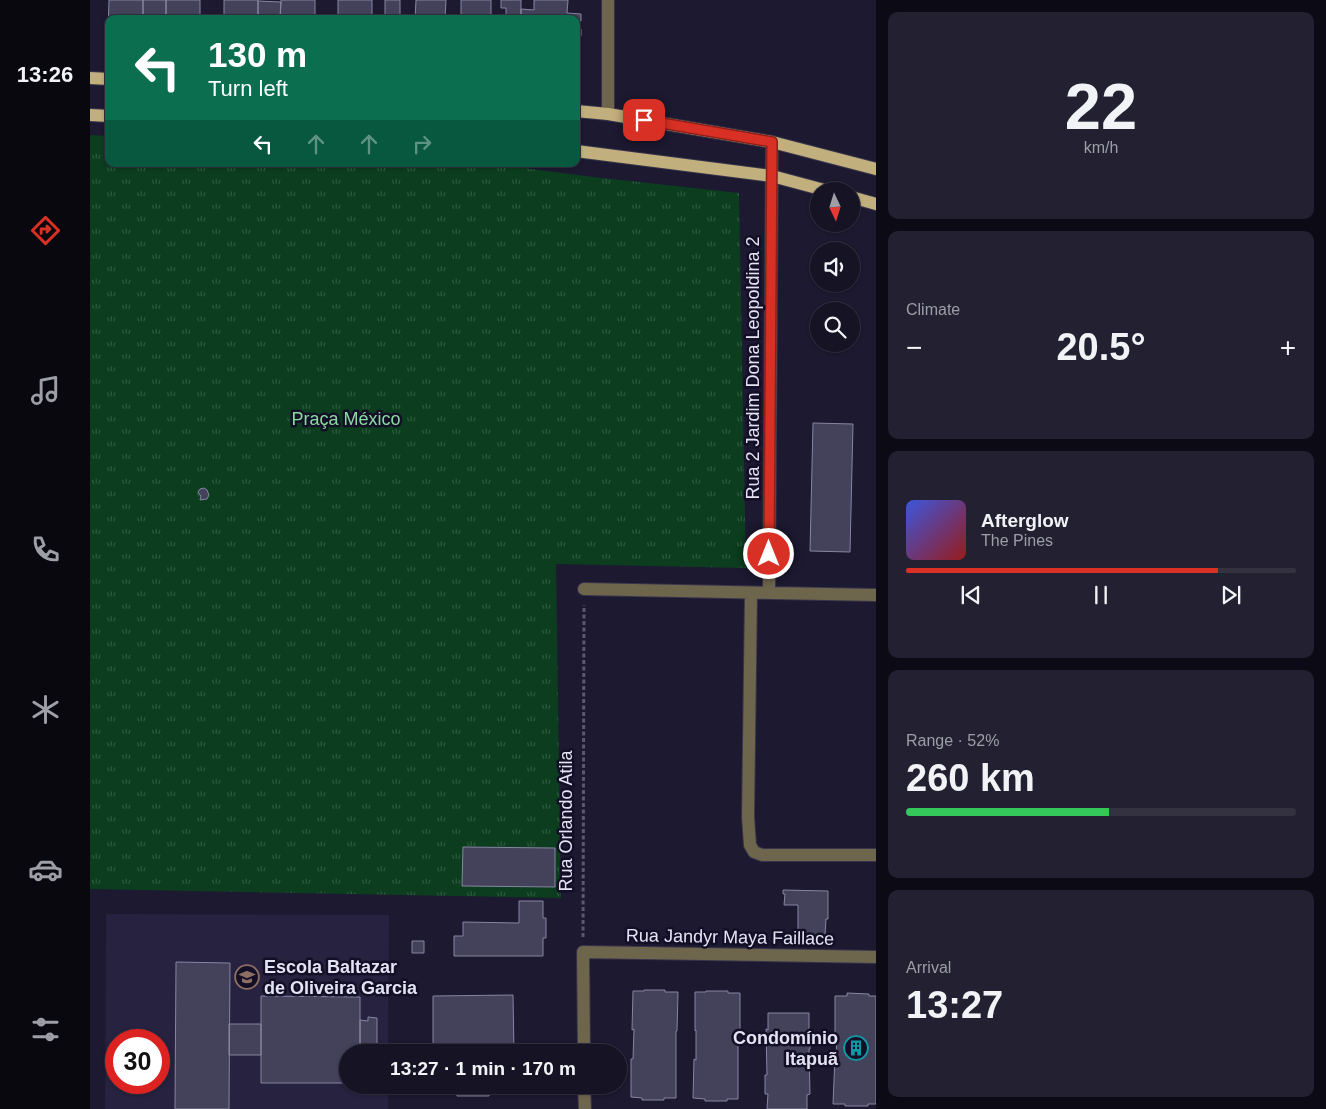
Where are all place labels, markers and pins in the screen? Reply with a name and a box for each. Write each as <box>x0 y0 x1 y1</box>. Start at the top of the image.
pin <box>623 99 665 141</box>
place label: Escola Baltazar de Oliveira Garcia <box>264 957 418 998</box>
school or university icon: Escola Baltazar de Oliveira Garcia <box>234 964 260 990</box>
place label: Condomínio Itapuã <box>733 1028 839 1069</box>
building icon: Condomínio Itapuã <box>843 1035 869 1061</box>

